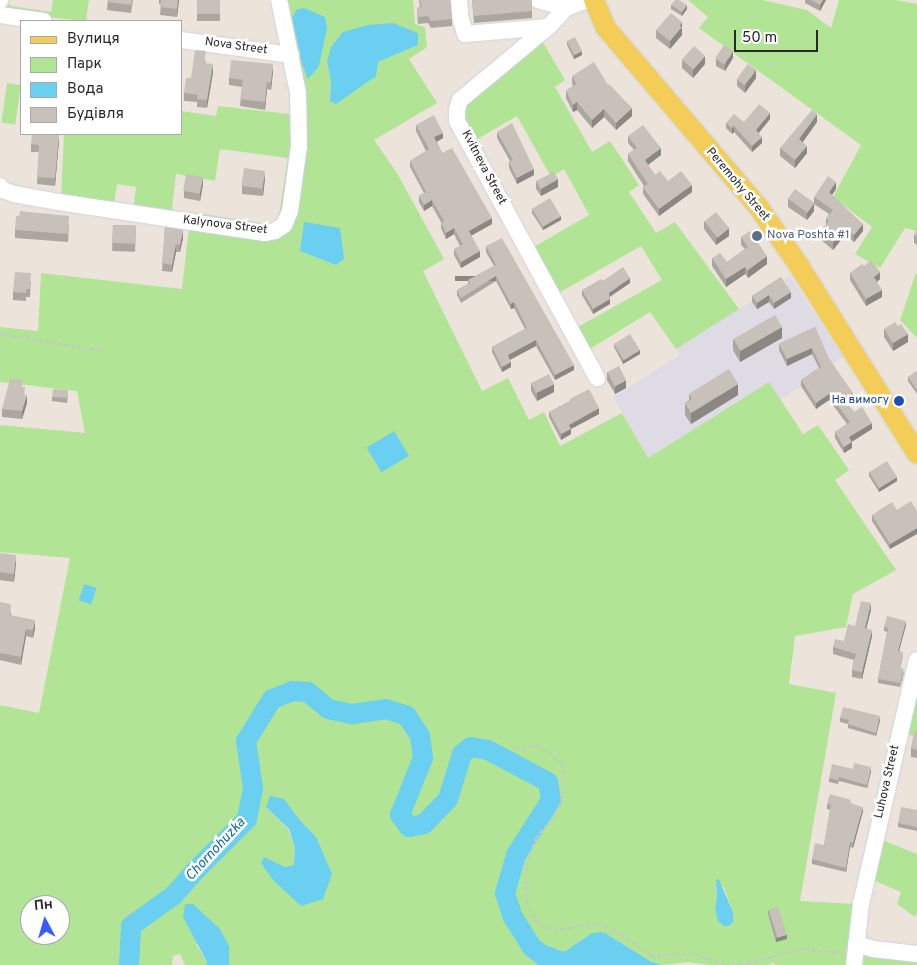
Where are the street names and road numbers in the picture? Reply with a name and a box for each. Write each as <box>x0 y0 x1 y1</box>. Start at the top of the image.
street label: Nova Street <box>204 35 268 59</box>
street label: Kvitneva Street <box>457 128 509 208</box>
street label: Peremohy Street <box>702 145 772 225</box>
street label: Kalynova Street <box>182 214 268 238</box>
street label: Luhova Street <box>873 744 903 820</box>

